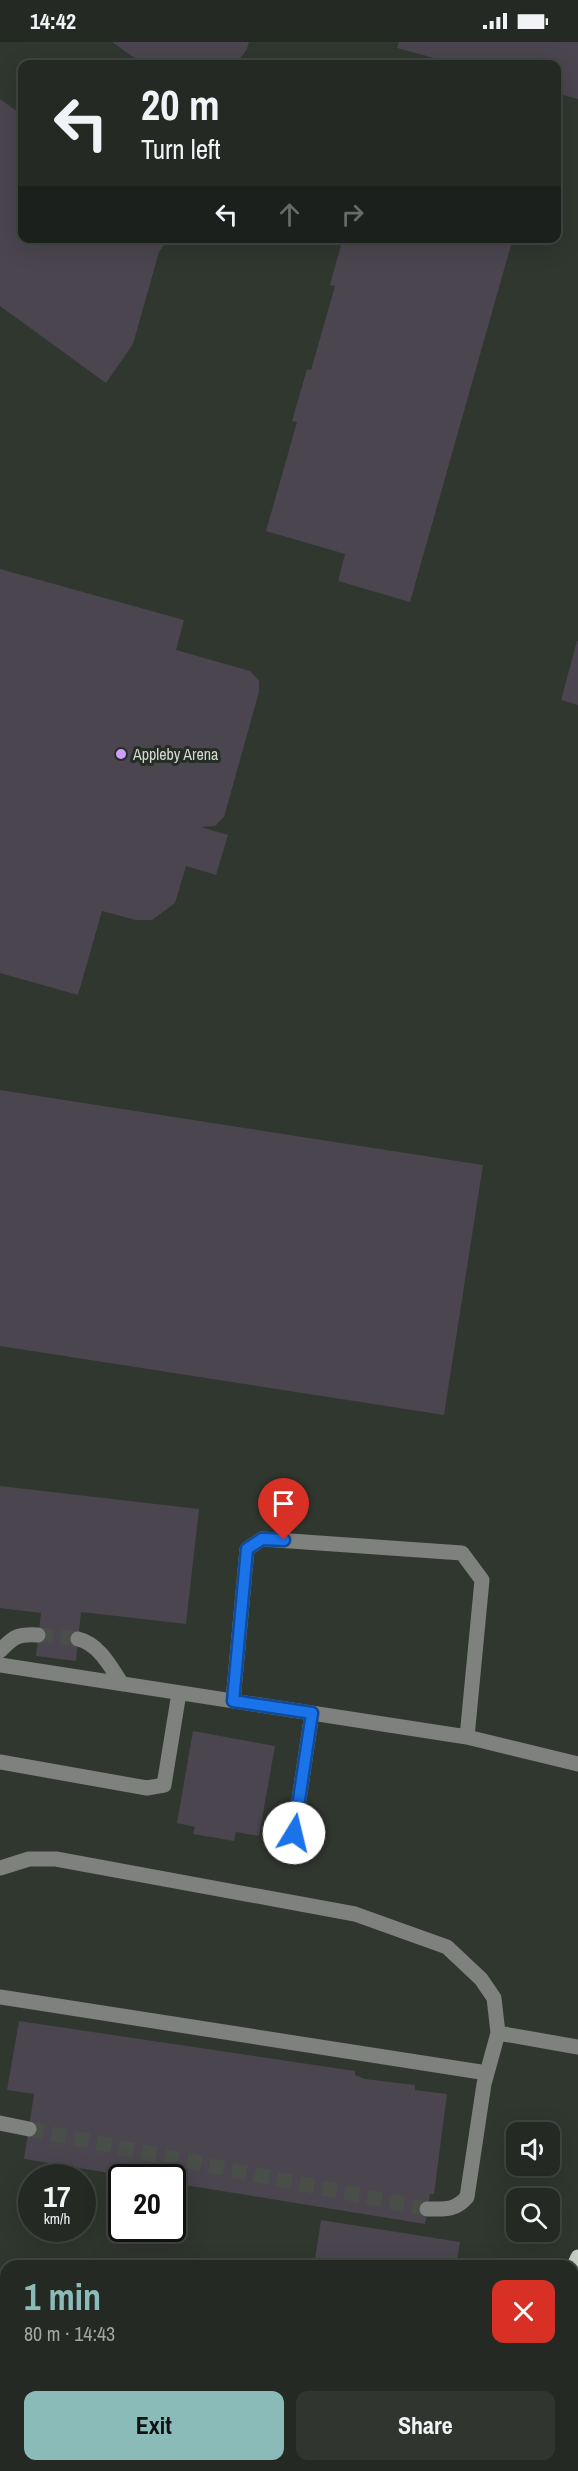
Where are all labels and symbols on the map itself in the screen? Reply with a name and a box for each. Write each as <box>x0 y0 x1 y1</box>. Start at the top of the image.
place label: Appleby Arena <box>132 743 219 765</box>
marker: Appleby Arena <box>114 747 128 761</box>
pin <box>258 1478 309 1540</box>
position arrow <box>262 1801 326 1865</box>
speed limit sign: 20 <box>108 2164 186 2242</box>

